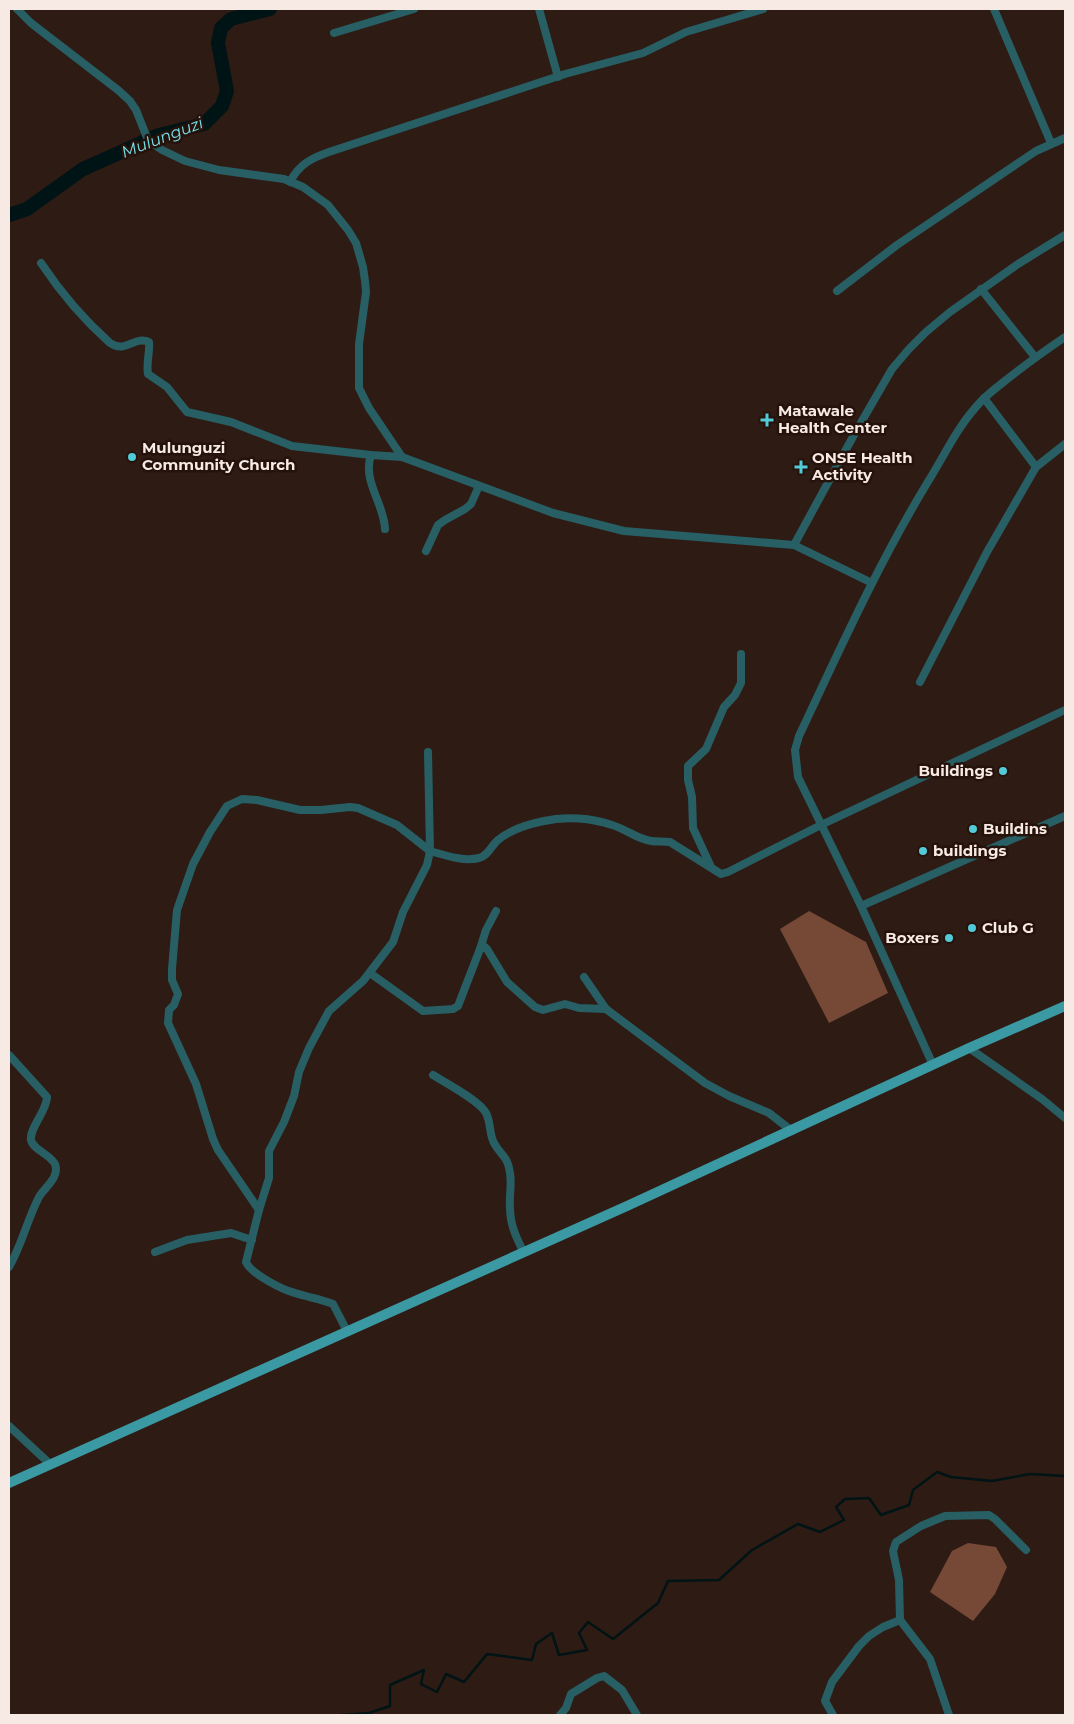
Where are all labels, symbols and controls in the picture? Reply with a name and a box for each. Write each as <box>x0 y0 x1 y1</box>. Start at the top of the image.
water label: Mulunguzi <box>119 113 206 162</box>
place label: Matawale Health Center <box>778 401 887 437</box>
marker: Matawale Health Center <box>760 413 774 427</box>
place label: Mulunguzi Community Church <box>142 438 295 474</box>
place label: ONSE Health Activity <box>811 448 913 484</box>
marker: Mulunguzi Community Church <box>126 451 138 463</box>
marker: ONSE Health Activity <box>794 460 808 474</box>
place label: Buildings <box>918 761 993 780</box>
marker: Buildings <box>997 765 1009 777</box>
place label: Buildins <box>983 819 1047 838</box>
marker: Buildins <box>967 823 979 835</box>
place label: buildings <box>933 841 1007 860</box>
marker: buildings <box>917 845 929 857</box>
place label: Club G <box>982 918 1034 937</box>
marker: Club G <box>966 922 978 934</box>
place label: Boxers <box>885 928 939 947</box>
marker: Boxers <box>943 932 955 944</box>

